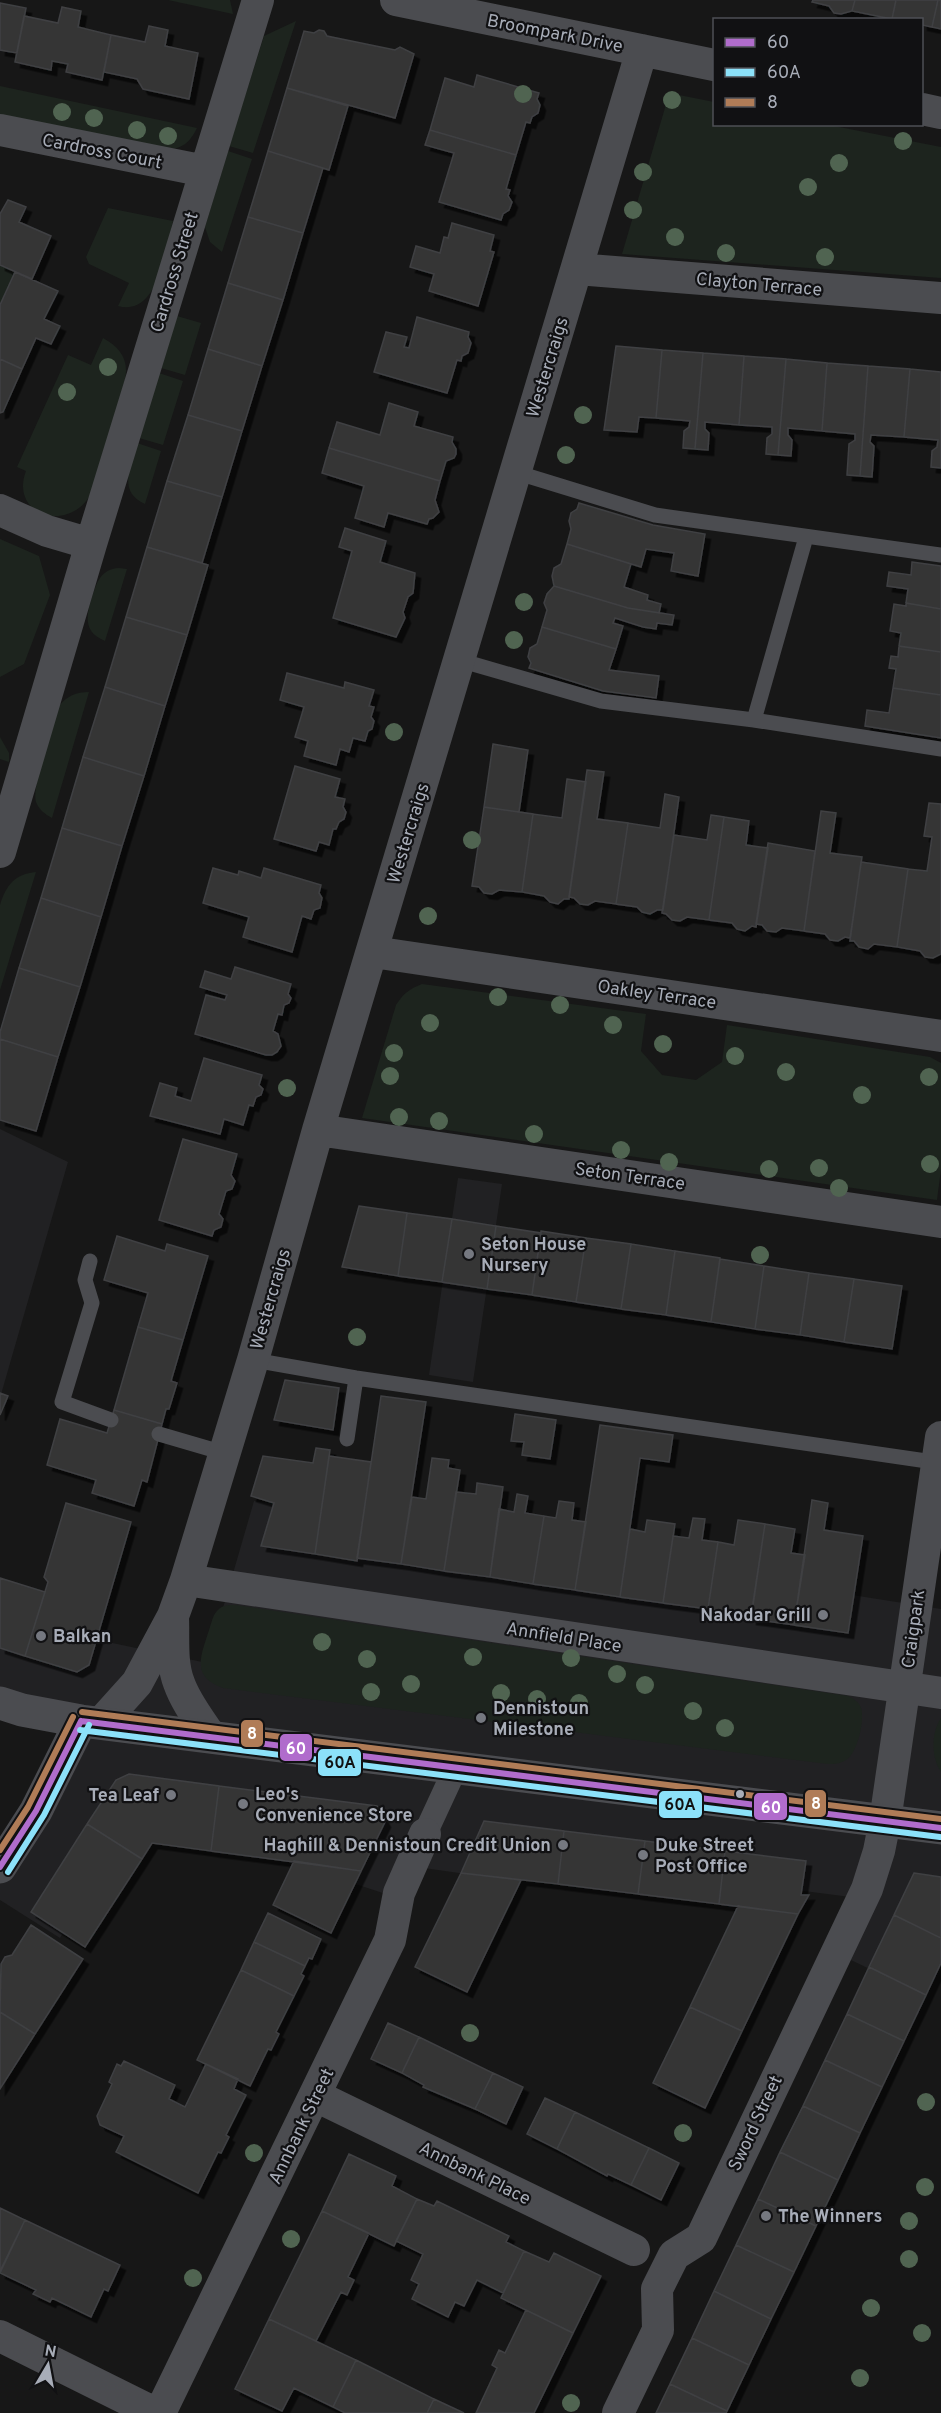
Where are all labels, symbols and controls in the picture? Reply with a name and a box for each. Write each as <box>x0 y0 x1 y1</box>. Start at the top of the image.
street label: Broompark Drive <box>485 10 624 59</box>
legend <box>713 18 923 126</box>
text: 60 <box>767 32 789 55</box>
text: 60A <box>767 62 801 85</box>
text: 8 <box>767 92 778 115</box>
street label: Cardross Court <box>40 130 164 175</box>
street label: Cardross Street <box>146 209 205 336</box>
street label: Clayton Terrace <box>695 269 823 302</box>
street label: Westercraigs <box>522 314 575 420</box>
street label: Westercraigs <box>383 780 436 886</box>
street label: Oakley Terrace <box>596 976 718 1015</box>
street label: Seton Terrace <box>573 1158 686 1197</box>
place label: Seton House Nursery <box>481 1234 586 1278</box>
street label: Westercraigs <box>246 1246 297 1353</box>
marker: Seton House Nursery <box>462 1247 476 1261</box>
street label: Craigpark <box>898 1588 931 1670</box>
place label: Nakodar Grill <box>700 1605 811 1628</box>
marker: Nakodar Grill <box>816 1608 830 1622</box>
street label: Annfield Place <box>504 1618 623 1659</box>
place label: Balkan <box>53 1626 111 1649</box>
marker: Balkan <box>34 1629 48 1643</box>
place label: Dennistoun Milestone <box>493 1698 589 1742</box>
marker: Dennistoun Milestone <box>474 1711 488 1725</box>
line badge: 8 <box>240 1719 264 1748</box>
text: 8 <box>247 1725 257 1745</box>
line badge: 60 <box>279 1733 313 1762</box>
text: 60 <box>286 1740 306 1760</box>
line badge: 60A <box>317 1748 362 1777</box>
text: 60A <box>324 1754 356 1774</box>
place label: Leo's Convenience Store <box>255 1784 413 1828</box>
place label: Tea Leaf <box>89 1785 159 1808</box>
marker: Tea Leaf <box>164 1788 178 1802</box>
unlabelled marker <box>734 1788 746 1800</box>
line badge: 8 <box>804 1789 827 1818</box>
line badge: 60A <box>658 1790 703 1819</box>
line badge: 60 <box>753 1792 788 1821</box>
text: 8 <box>811 1795 821 1815</box>
text: 60A <box>664 1796 696 1816</box>
marker: Leo's Convenience Store <box>236 1797 250 1811</box>
text: 60 <box>761 1799 781 1819</box>
place label: Haghill & Dennistoun Credit Union <box>264 1835 551 1858</box>
place label: Duke Street Post Office <box>655 1835 754 1879</box>
marker: Haghill & Dennistoun Credit Union <box>556 1838 570 1852</box>
marker: Duke Street Post Office <box>636 1848 650 1862</box>
street label: Annbank Street <box>264 2065 340 2188</box>
street label: Sword Street <box>724 2072 789 2175</box>
street label: Annbank Place <box>415 2137 534 2211</box>
place label: The Winners <box>778 2206 882 2229</box>
marker: The Winners <box>759 2209 773 2223</box>
north arrow <box>18 2335 78 2395</box>
text: N <box>43 2341 58 2363</box>

